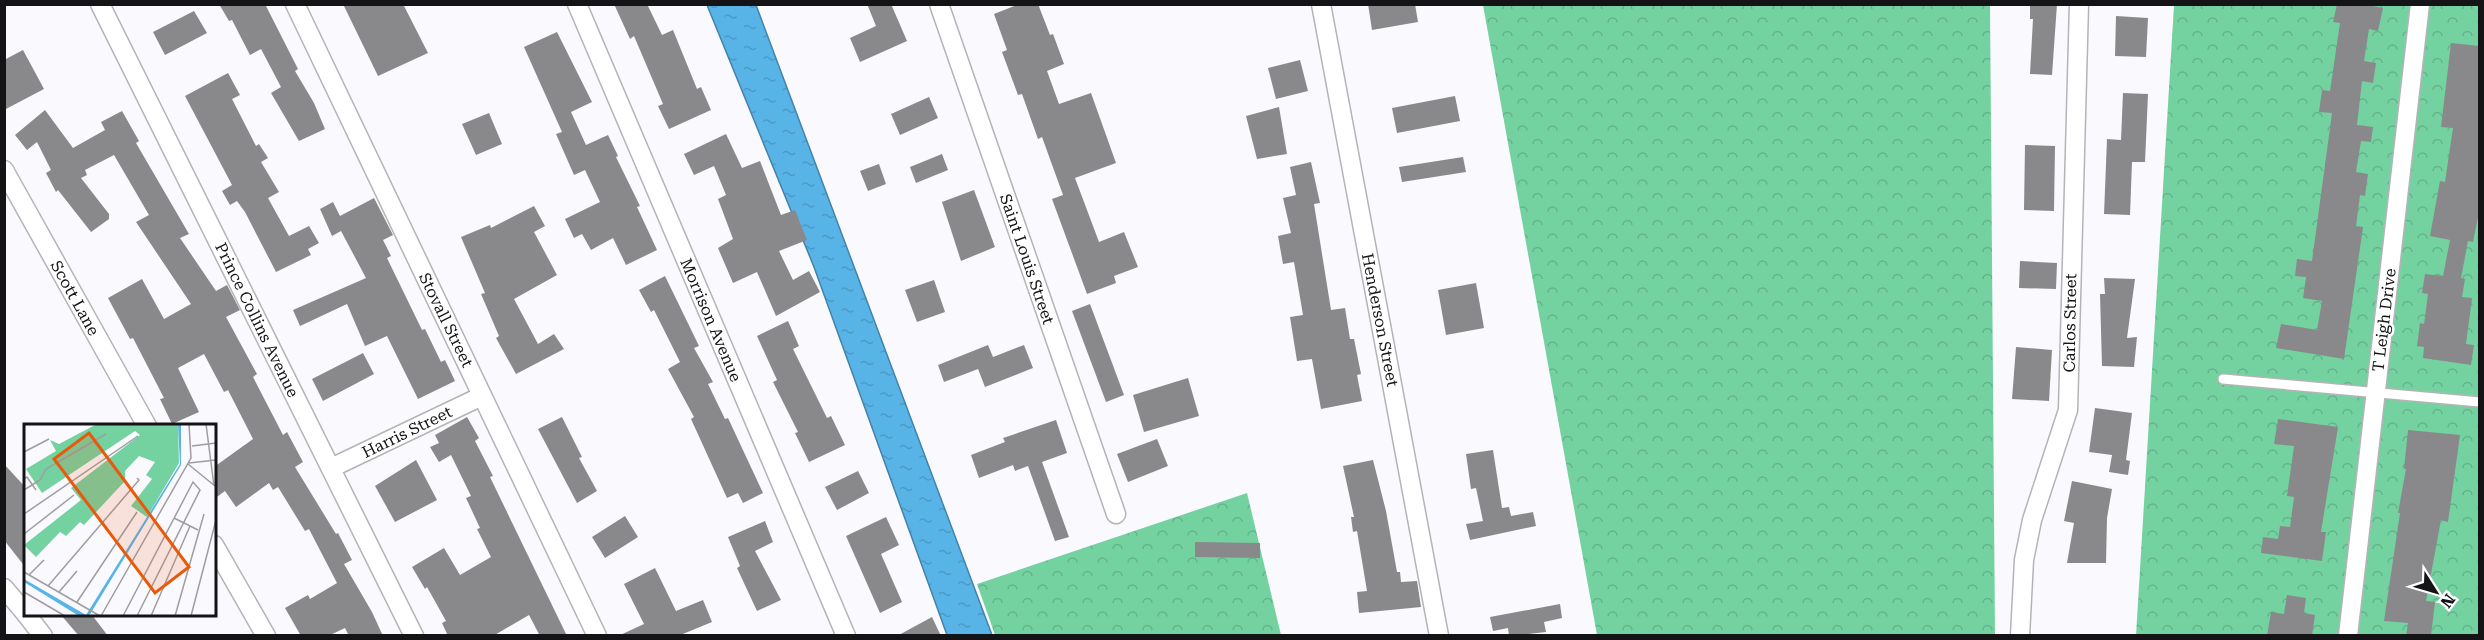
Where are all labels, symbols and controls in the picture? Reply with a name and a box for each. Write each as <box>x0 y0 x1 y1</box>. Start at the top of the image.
street label: Saint Louis Street <box>996 191 1058 327</box>
street label: Prince Collins Avenue <box>211 240 303 401</box>
street label: Henderson Street <box>1358 252 1402 388</box>
street label: Morrison Avenue <box>676 255 746 385</box>
street label: Scott Lane <box>47 257 104 339</box>
street label: T Leigh Drive <box>2368 267 2400 373</box>
street label: Stovall Street <box>415 270 477 370</box>
street label: Carlos Street <box>2060 273 2080 373</box>
street label: Harris Street <box>359 402 455 462</box>
inset map <box>24 424 216 616</box>
north arrow <box>2406 562 2466 622</box>
text: N <box>2436 590 2459 611</box>

